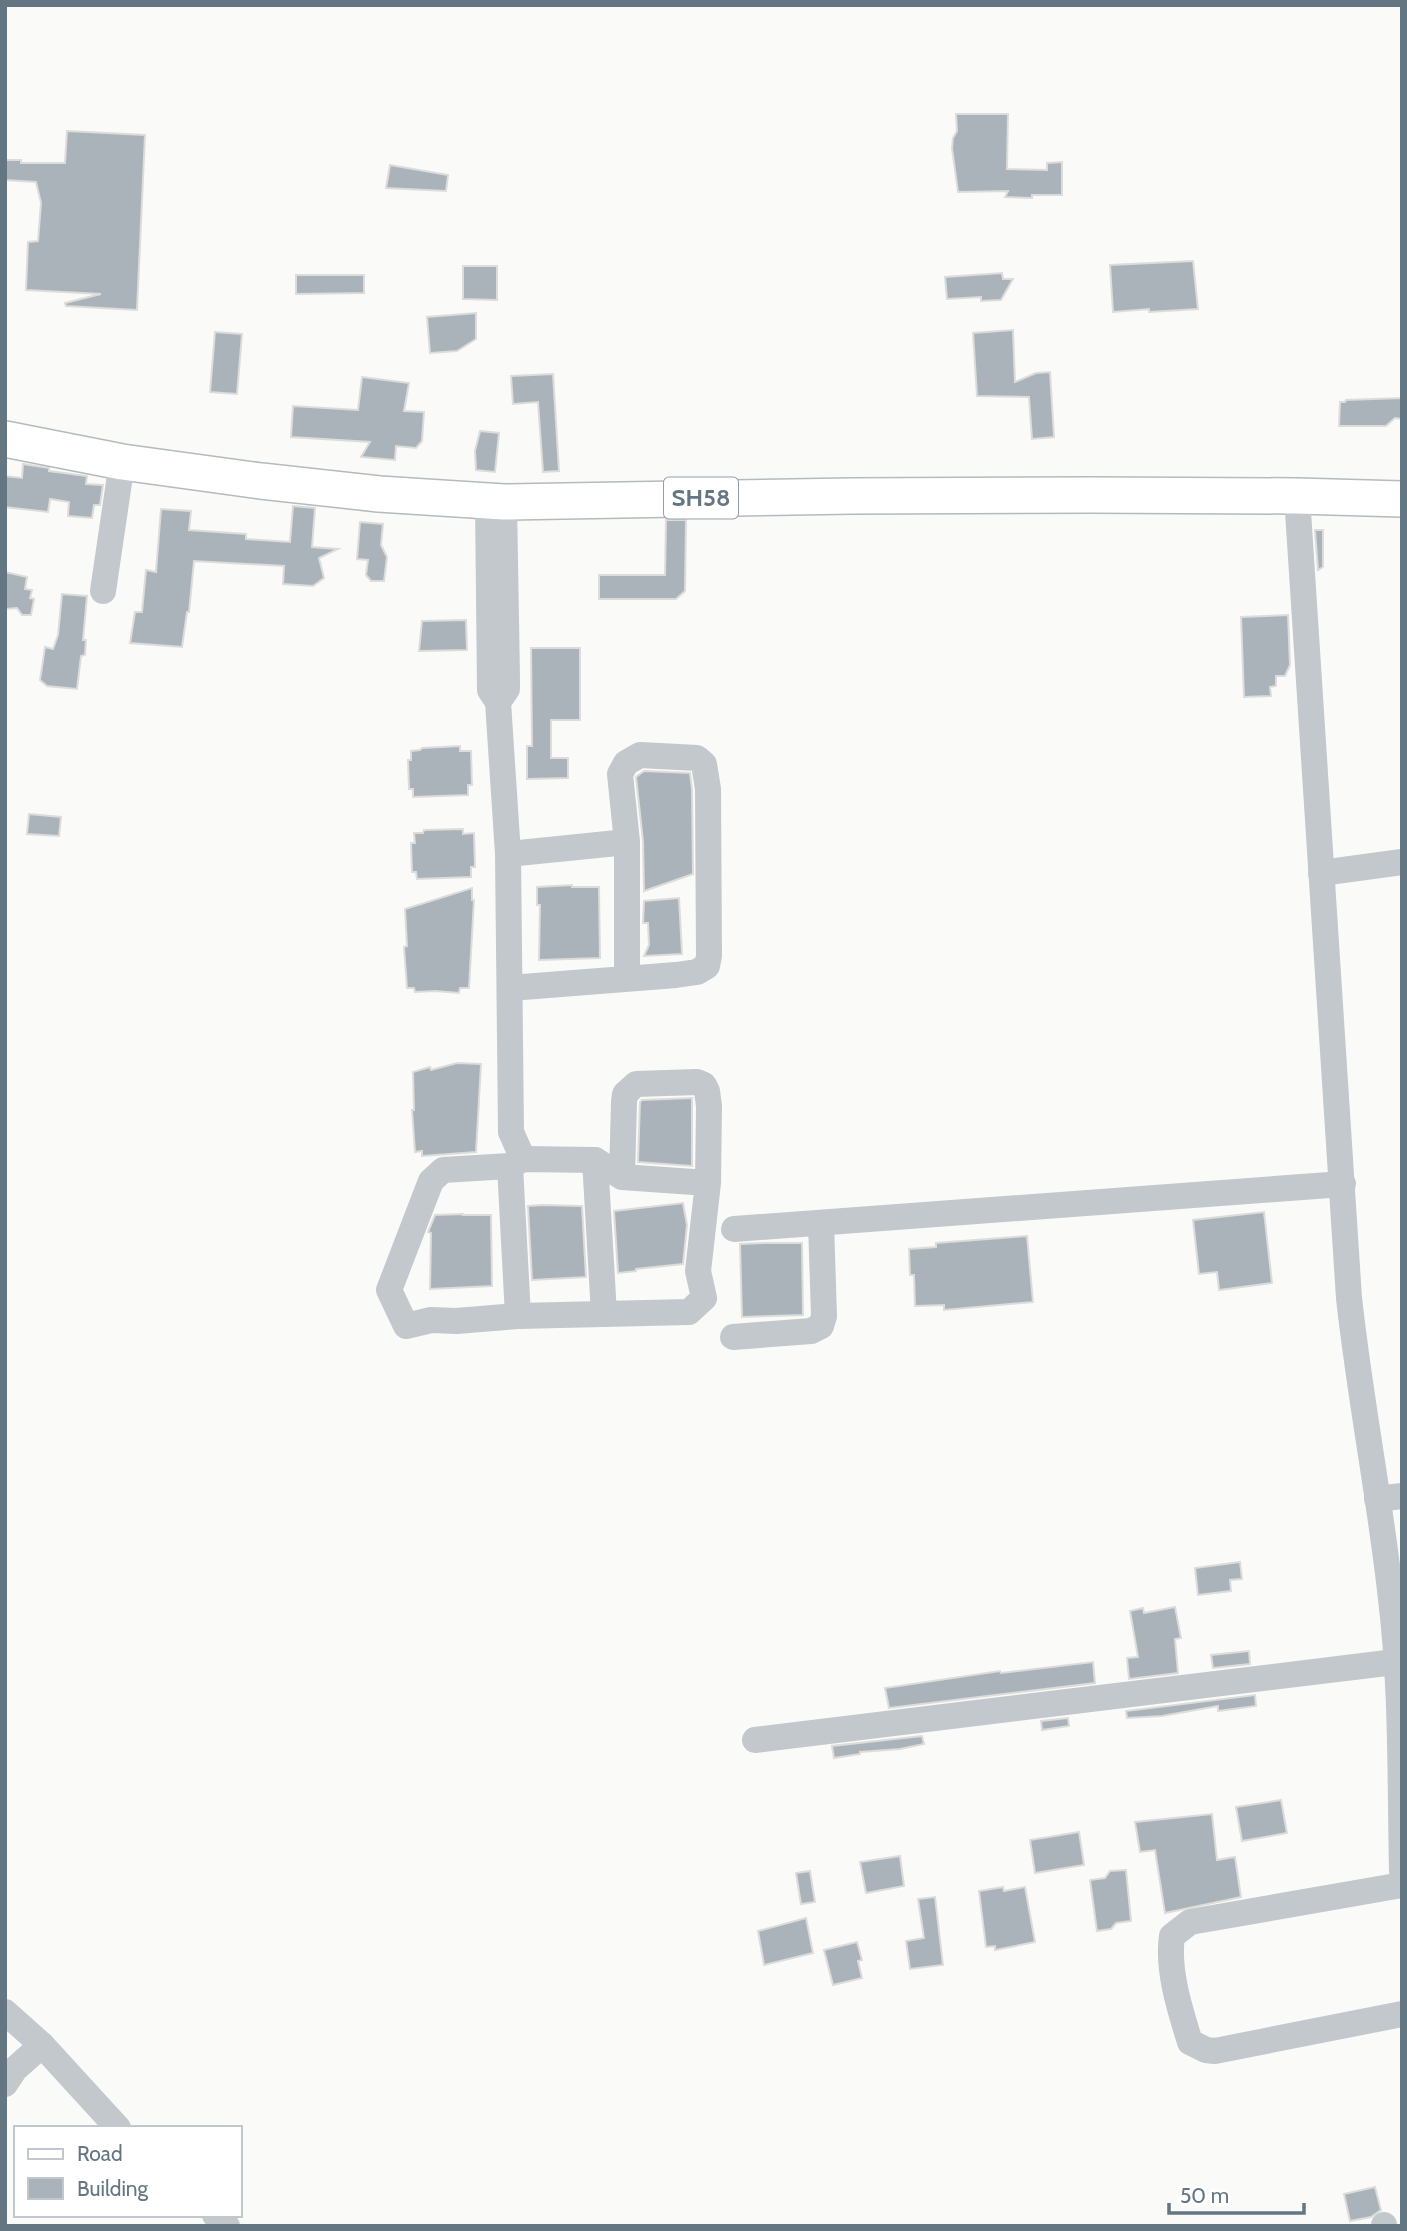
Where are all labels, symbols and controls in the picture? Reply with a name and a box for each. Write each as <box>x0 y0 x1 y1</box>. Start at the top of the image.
road number: SH58 <box>664 477 738 518</box>
legend <box>14 2126 242 2217</box>
text: Road <box>77 2141 123 2166</box>
scale bar <box>1169 2172 1304 2216</box>
text: Building <box>77 2176 149 2201</box>
text: 50 m <box>1180 2183 1229 2208</box>

